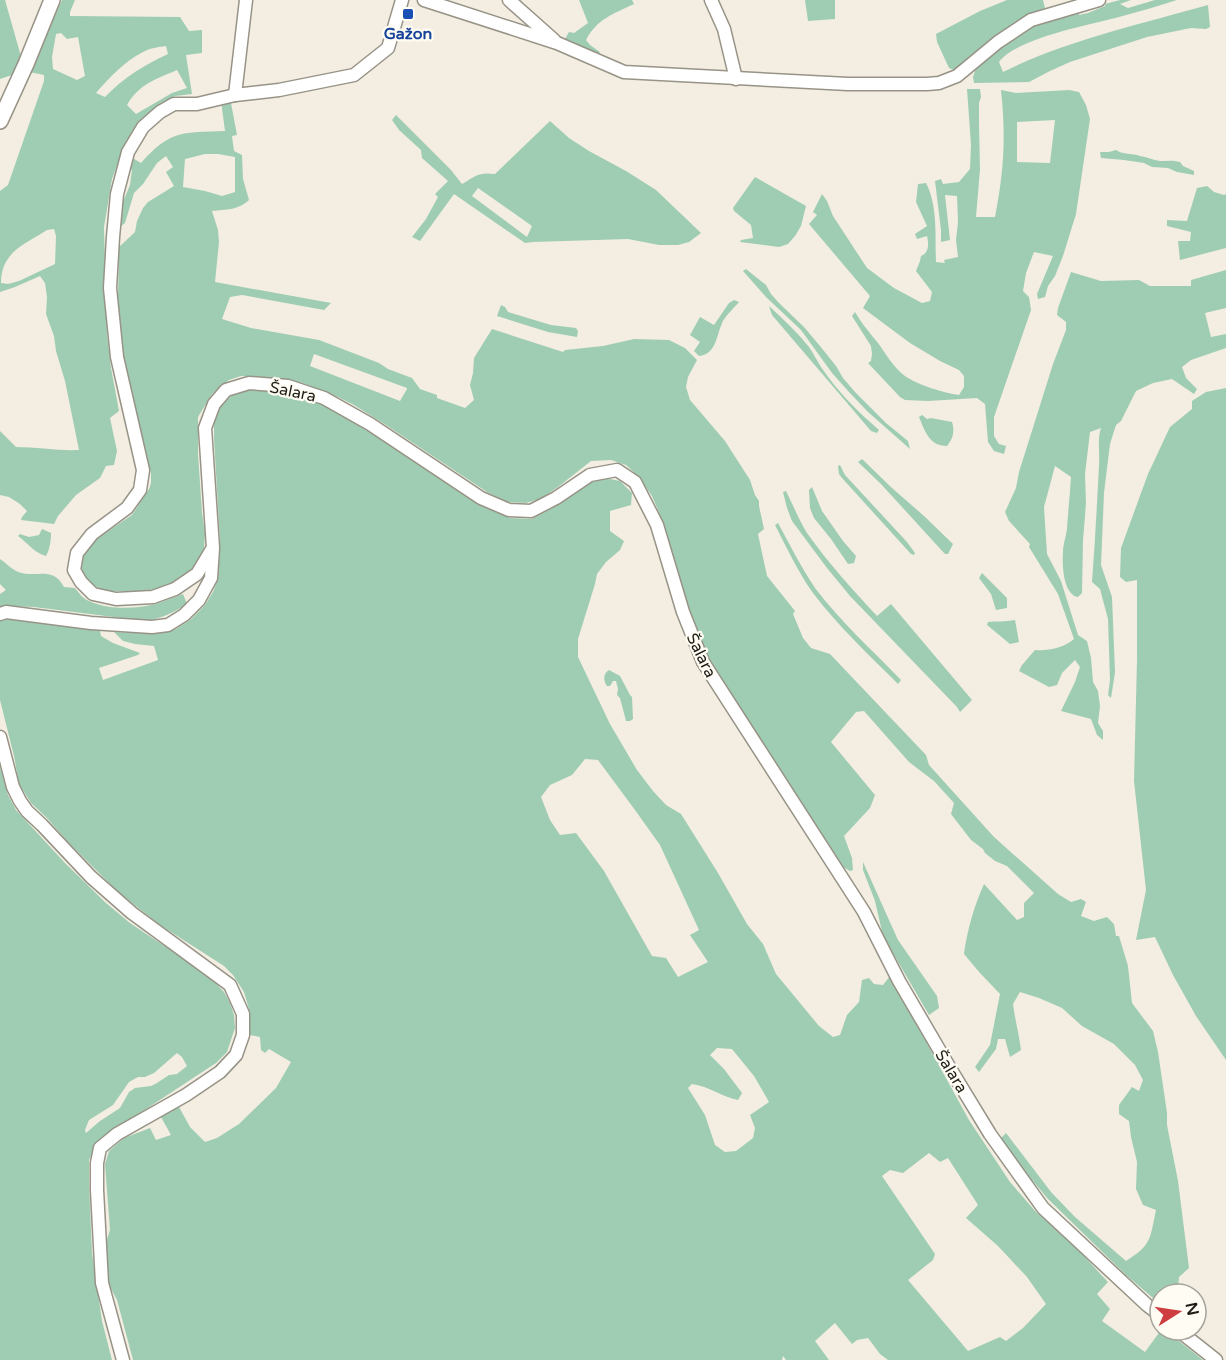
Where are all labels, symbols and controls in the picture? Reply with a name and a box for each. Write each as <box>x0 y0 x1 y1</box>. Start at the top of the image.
marker: Gažon <box>401 7 415 21</box>
place label: Gažon <box>384 24 432 44</box>
street label: Šalara <box>268 377 318 407</box>
street label: Šalara <box>682 630 720 681</box>
street label: Šalara <box>930 1046 972 1097</box>
north arrow <box>1148 1282 1208 1342</box>
text: N <box>1181 1301 1203 1317</box>

